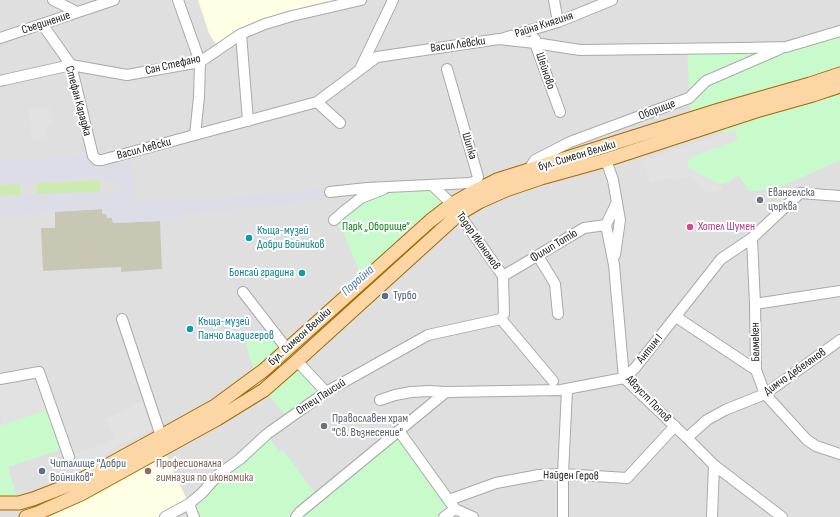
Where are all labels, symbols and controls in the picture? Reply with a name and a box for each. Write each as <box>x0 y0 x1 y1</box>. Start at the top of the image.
street label: Съединение <box>20 8 72 38</box>
street label: Райна Княгиня <box>513 9 575 41</box>
street label: Васил Левски <box>430 34 486 56</box>
street label: Шейново <box>532 51 558 91</box>
street label: Сан Стефано <box>144 52 202 78</box>
street label: Стефан Караджа <box>62 64 94 138</box>
street label: Оборище <box>637 96 677 124</box>
street label: Шипка <box>458 131 480 161</box>
street label: Васил Левски <box>115 135 173 163</box>
street label: бул. Симеон Велики <box>537 137 617 175</box>
place label: Евангелска църква <box>768 186 815 214</box>
marker: Евангелска църква <box>755 195 765 205</box>
street label: Тодор Икономов <box>453 209 503 273</box>
park label: Парк „Оборище“ <box>342 220 410 234</box>
place label: Хотел Шумен <box>698 220 755 234</box>
marker: Хотел Шумен <box>685 222 695 232</box>
place label: Къща-музей Добри Войников <box>257 224 324 252</box>
street label: Филип Тотю <box>528 226 580 266</box>
marker: Къща-музей Добри Войников <box>244 233 254 243</box>
water label: Поройна <box>339 262 377 300</box>
place label: Бонсай градина <box>229 266 294 280</box>
marker: Бонсай градина <box>297 268 307 278</box>
place label: Турбо <box>393 289 417 303</box>
marker: Турбо <box>380 291 390 301</box>
street label: бул. Симеон Велики <box>265 305 335 369</box>
place label: Къща-музей Панчо Владигеров <box>198 315 274 343</box>
street label: Белмекен <box>748 322 764 362</box>
marker: Къща-музей Панчо Владигеров <box>185 324 195 334</box>
street label: Антим I <box>634 332 666 366</box>
street label: Димчо Дебелянов <box>761 345 829 399</box>
street label: Август Попов <box>622 373 674 425</box>
street label: Отец Паисий <box>294 376 348 418</box>
place label: Православен храм "Св. Възнесение" <box>332 412 408 440</box>
marker: Православен храм "Св. Възнесение" <box>319 421 329 431</box>
place label: Читалище "Добри Войников" <box>50 457 126 485</box>
place label: Професионална гимназия по икономика <box>156 457 253 485</box>
marker: Читалище "Добри Войников" <box>37 466 47 476</box>
marker: Професионална гимназия по икономика <box>143 466 153 476</box>
street label: Найден Геров <box>543 468 599 484</box>

